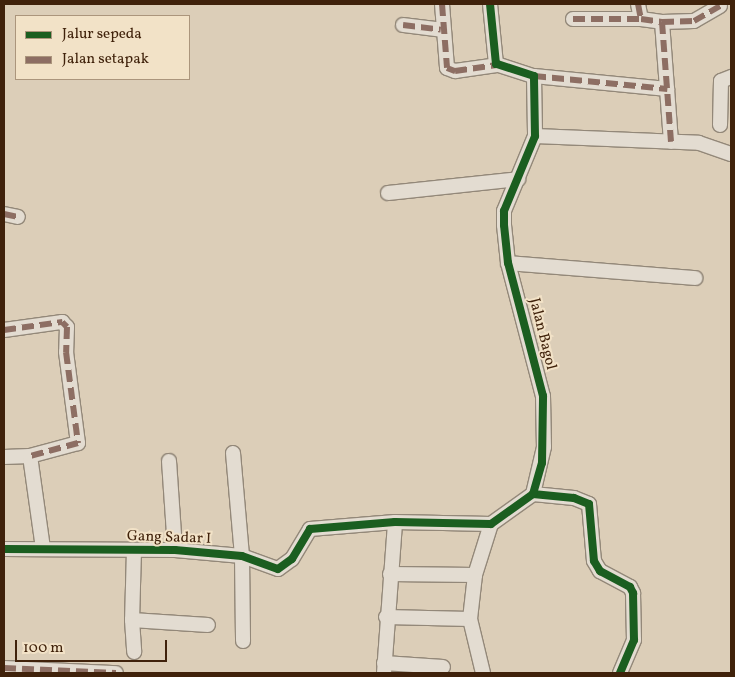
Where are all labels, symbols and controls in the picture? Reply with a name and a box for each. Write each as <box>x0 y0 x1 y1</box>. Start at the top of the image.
legend <box>15 15 190 80</box>
text: Jalur sepeda <box>62 24 142 45</box>
text: Jalan setapak <box>62 49 149 70</box>
street label: Jalan Bagol <box>524 296 560 372</box>
street label: Gang Sadar I <box>127 528 211 548</box>
scale bar <box>18 630 170 662</box>
text: 100 m <box>23 638 63 659</box>

